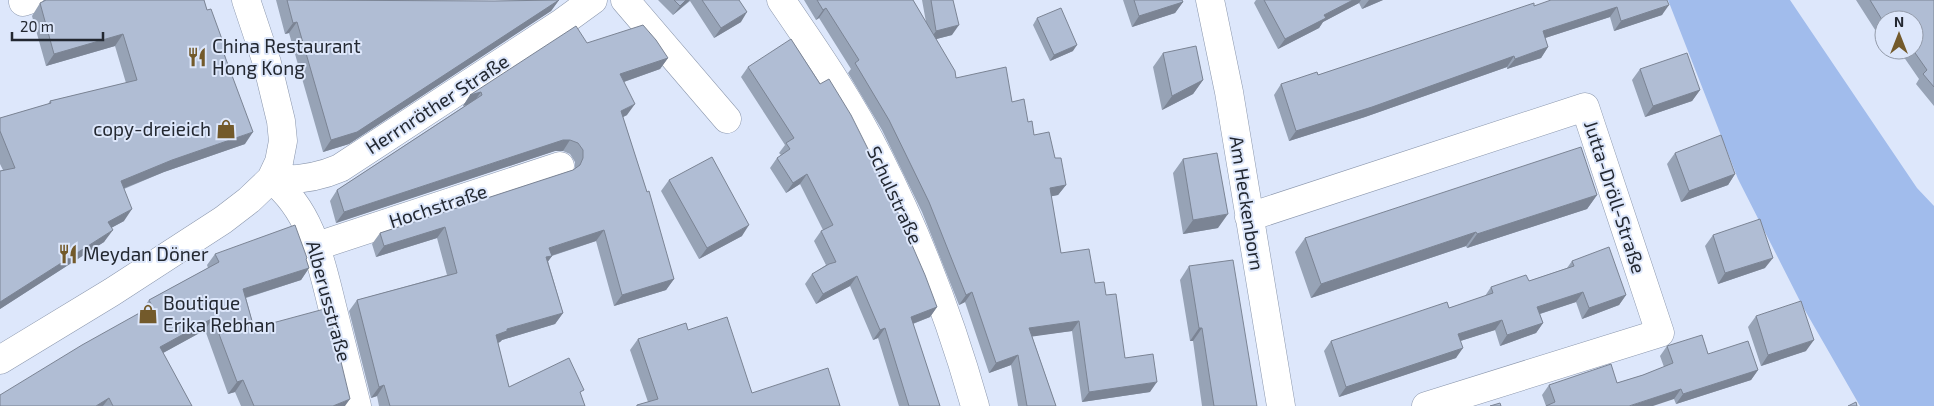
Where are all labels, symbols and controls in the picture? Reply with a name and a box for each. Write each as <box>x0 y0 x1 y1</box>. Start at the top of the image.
scale bar <box>12 10 104 42</box>
north arrow <box>1874 10 1924 60</box>
text: N <box>1894 13 1904 30</box>
text: 20 m <box>20 17 54 35</box>
place label: China Restaurant Hong Kong <box>212 34 361 79</box>
restaurant icon: China Restaurant Hong Kong <box>186 46 208 68</box>
street label: Herrnröther Straße <box>361 49 513 158</box>
place label: copy-dreieich <box>93 117 211 140</box>
street label: Jutta-Dröll-Straße <box>1580 117 1651 276</box>
shop icon: copy-dreieich <box>215 118 237 140</box>
street label: Am Heckenborn <box>1226 134 1269 272</box>
street label: Schulstraße <box>863 142 928 247</box>
street label: Hochstraße <box>386 179 490 232</box>
street label: Alberusstraße <box>302 238 357 364</box>
place label: Meydan Döner <box>83 242 209 265</box>
restaurant icon: Meydan Döner <box>57 243 79 265</box>
place label: Boutique Erika Rebhan <box>163 291 276 336</box>
shop icon: Boutique Erika Rebhan <box>137 303 159 325</box>

